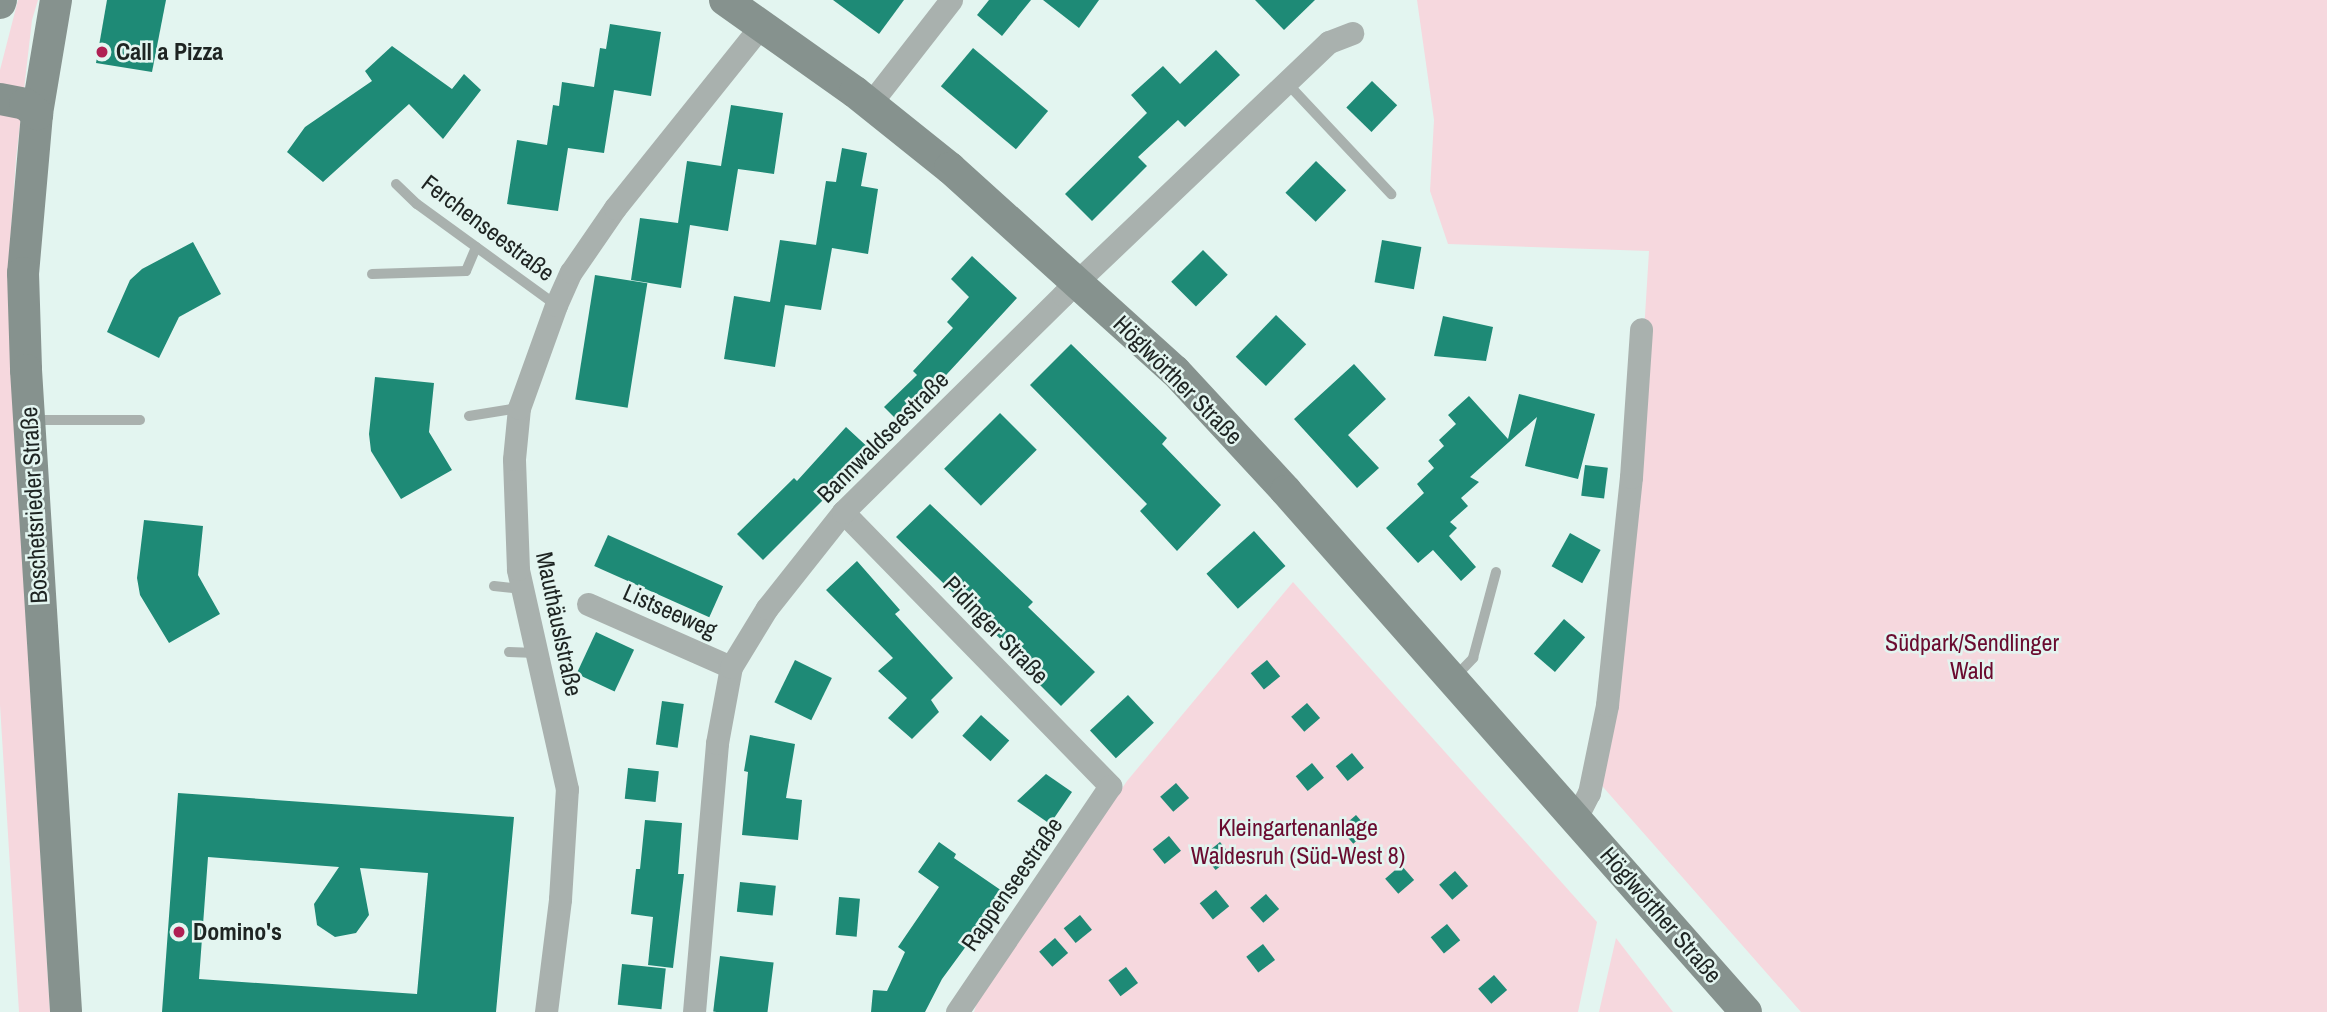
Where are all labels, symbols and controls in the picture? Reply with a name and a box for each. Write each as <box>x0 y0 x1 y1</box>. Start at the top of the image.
place label: Call a Pizza <box>116 38 223 66</box>
marker: Call a Pizza <box>94 44 110 60</box>
street label: Ferchenseestraße <box>416 169 560 287</box>
street label: Höglwörther Straße <box>1107 309 1249 451</box>
street label: Bannwaldseestraße <box>811 365 955 509</box>
street label: Boschetsrieder Straße <box>14 406 54 604</box>
street label: Mauthäuslstraße <box>530 549 588 699</box>
street label: Pidinger Straße <box>937 570 1055 690</box>
street label: Listseeweg <box>619 578 721 644</box>
park label: Südpark/Sendlinger Wald <box>1885 629 2059 685</box>
street label: Rappenseestraße <box>955 812 1069 956</box>
park label: Kleingartenanlage Waldesruh (Süd-West 8) <box>1191 814 1405 870</box>
street label: Höglwörther Straße <box>1594 841 1728 989</box>
place label: Domino's <box>193 918 282 946</box>
marker: Domino's <box>171 924 187 940</box>

